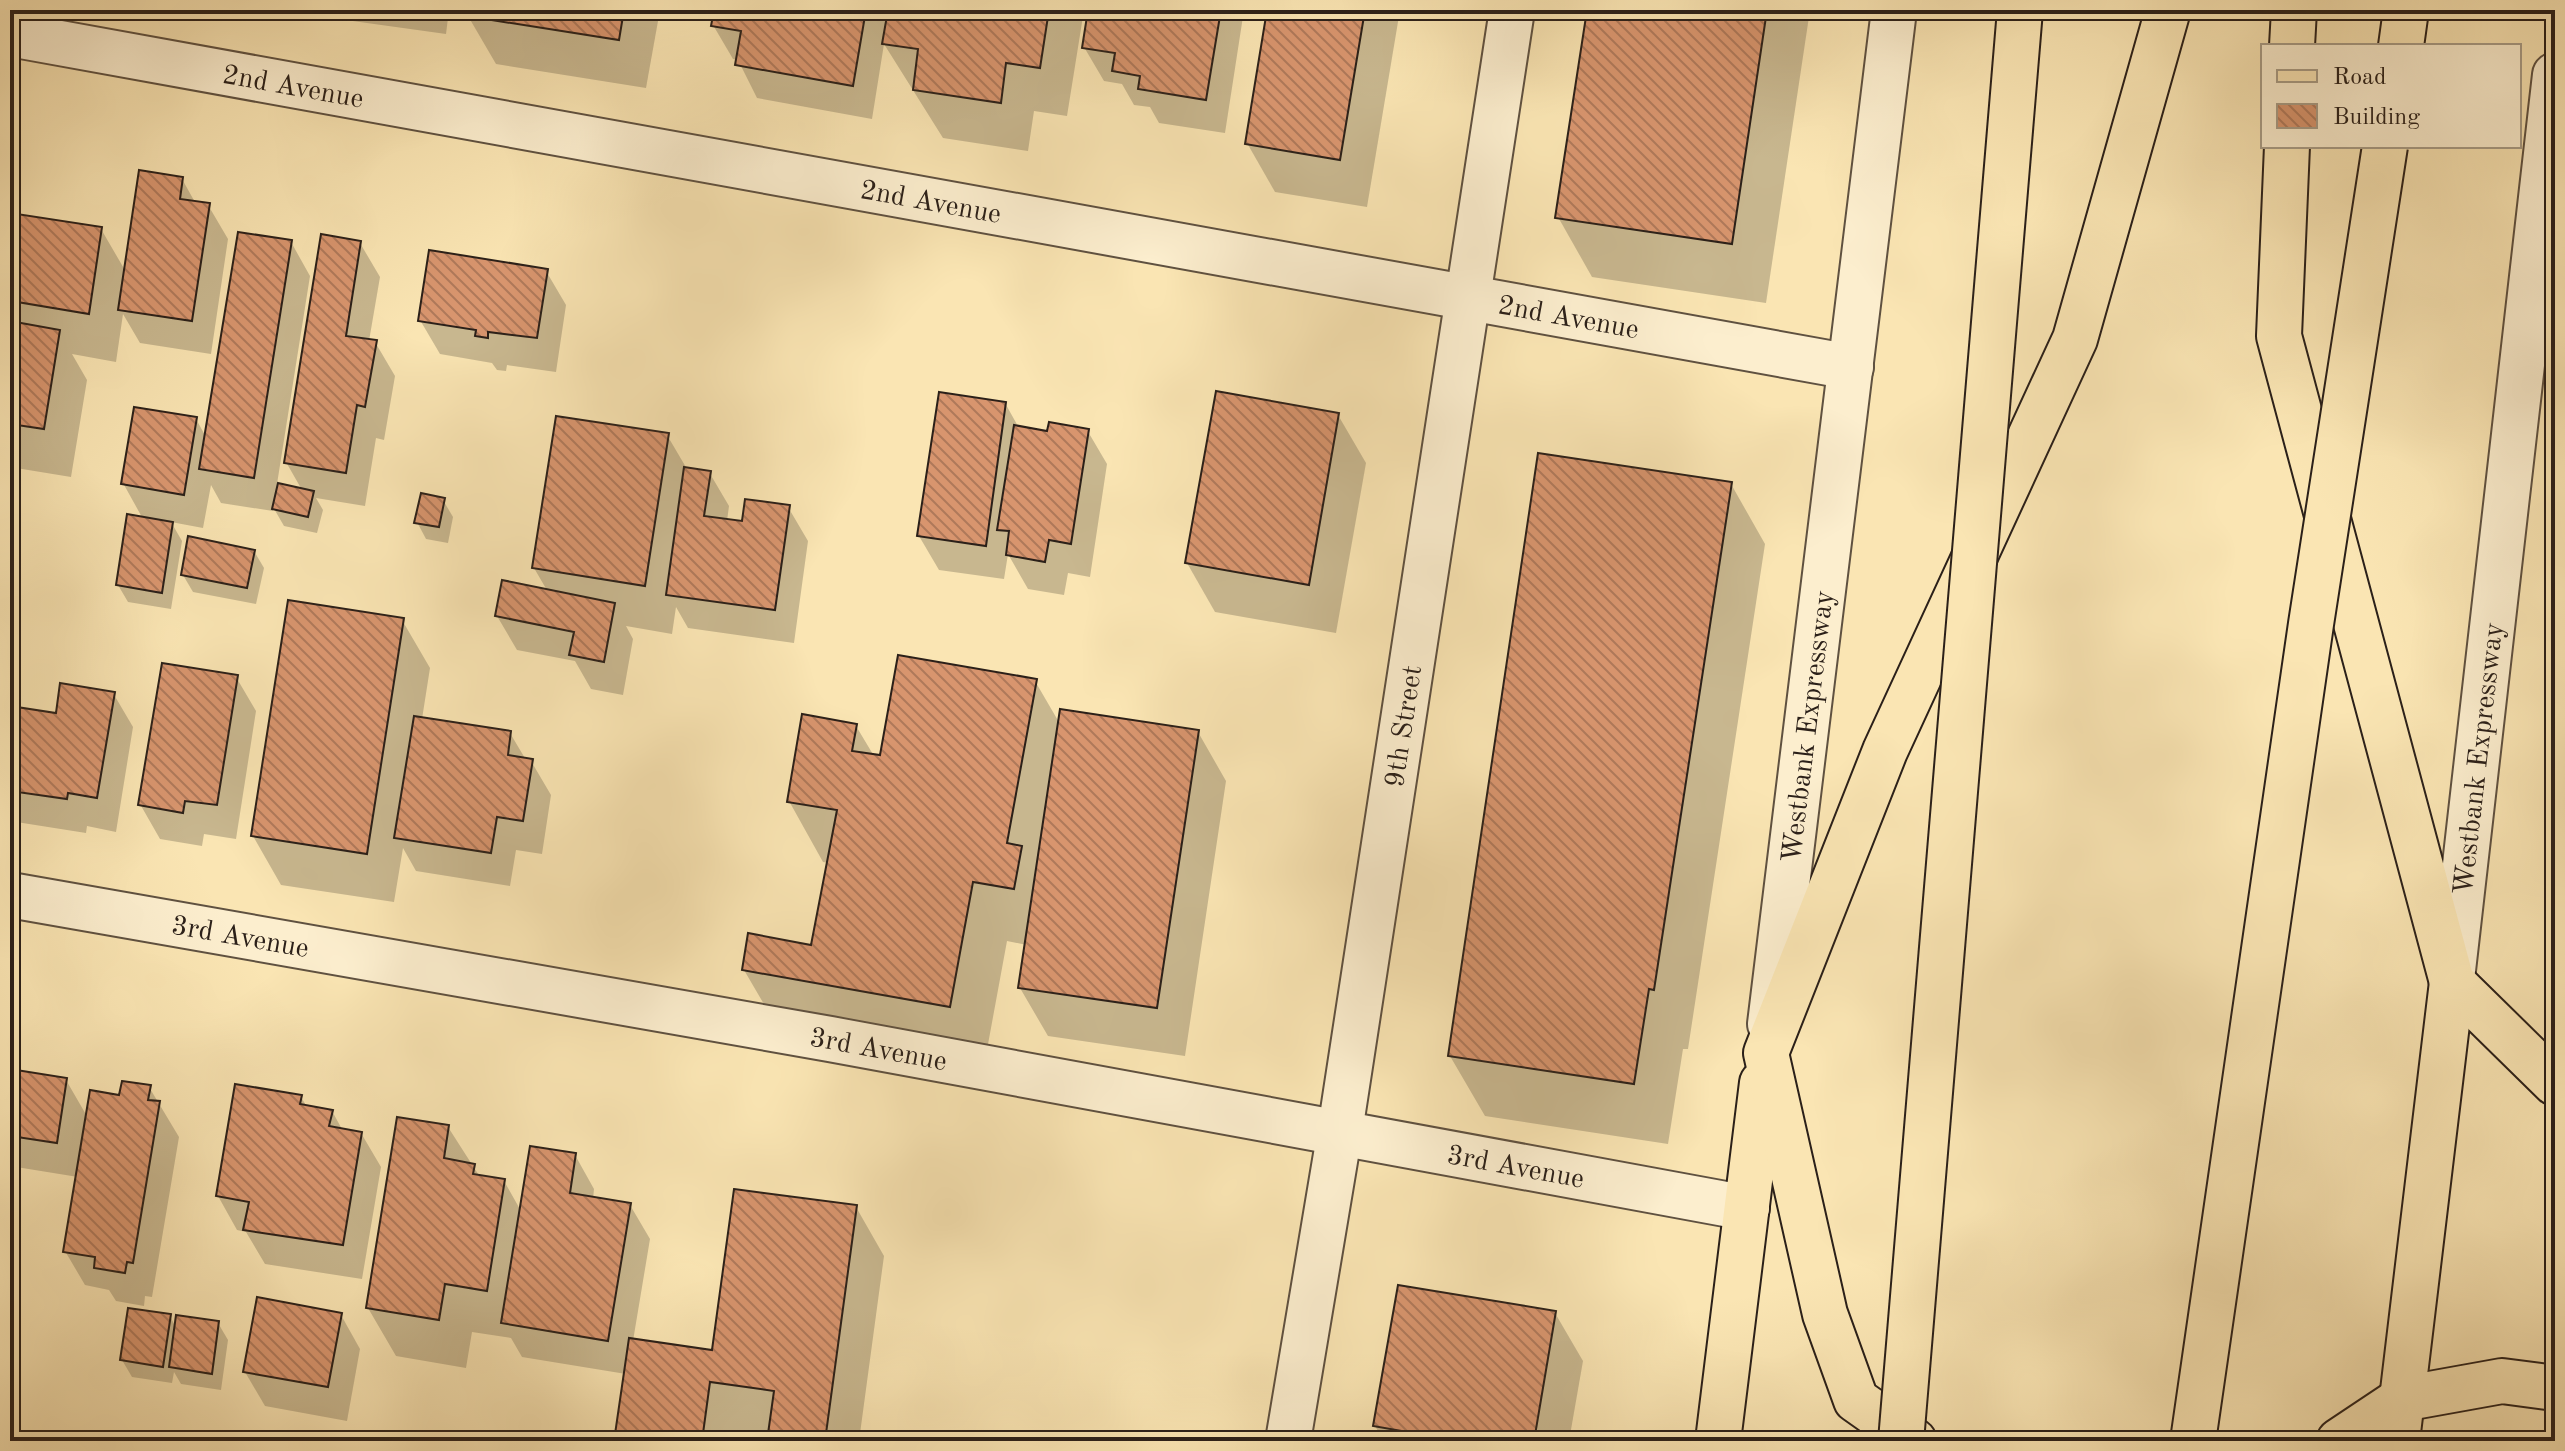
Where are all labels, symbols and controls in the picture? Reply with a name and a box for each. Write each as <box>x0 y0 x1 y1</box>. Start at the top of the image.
legend <box>2261 44 2521 148</box>
street label: 2nd Avenue <box>220 62 366 115</box>
text: Road <box>2333 66 2386 90</box>
text: Building <box>2333 106 2420 130</box>
street label: 2nd Avenue <box>858 177 1003 230</box>
street label: 2nd Avenue <box>1495 292 1641 345</box>
street label: Westbank Expressway <box>1779 589 1840 864</box>
street label: Westbank Expressway <box>2451 621 2510 896</box>
street label: 9th Street <box>1382 663 1428 790</box>
street label: 3rd Avenue <box>169 913 311 964</box>
street label: 3rd Avenue <box>807 1025 949 1077</box>
street label: 3rd Avenue <box>1444 1142 1586 1195</box>

